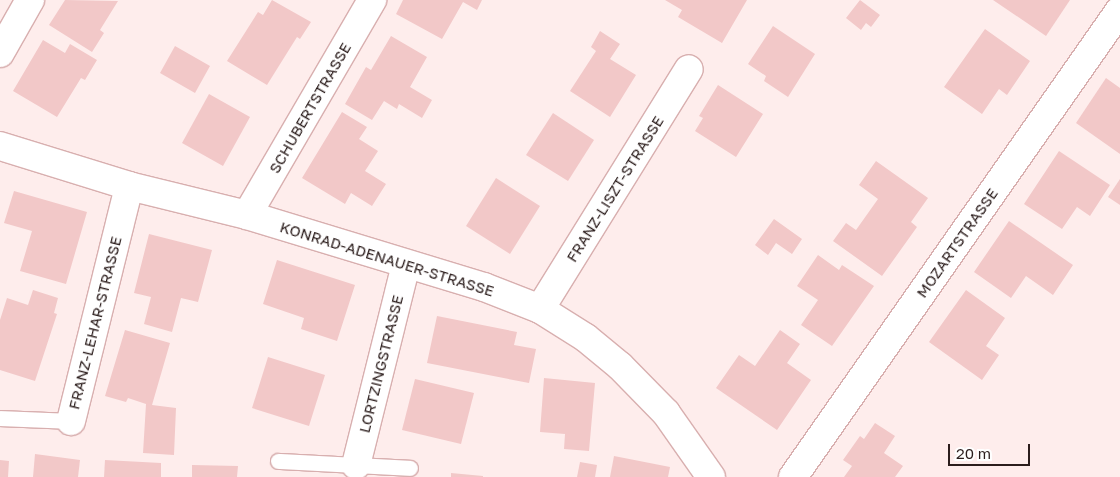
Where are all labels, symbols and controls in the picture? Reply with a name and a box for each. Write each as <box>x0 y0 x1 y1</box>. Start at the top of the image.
street label: SCHUBERTSTRASSE <box>265 40 355 176</box>
street label: FRANZ-LISZT-STRASSE <box>563 113 667 265</box>
street label: MOZARTSTRASSE <box>913 185 1001 301</box>
street label: KONRAD-ADENAUER-STRASSE <box>278 218 496 300</box>
street label: FRANZ-LEHAR-STRASSE <box>65 235 125 411</box>
street label: LORTZINGSTRASSE <box>355 293 407 435</box>
scale bar <box>950 434 1032 466</box>
text: 20 m <box>956 444 991 462</box>

